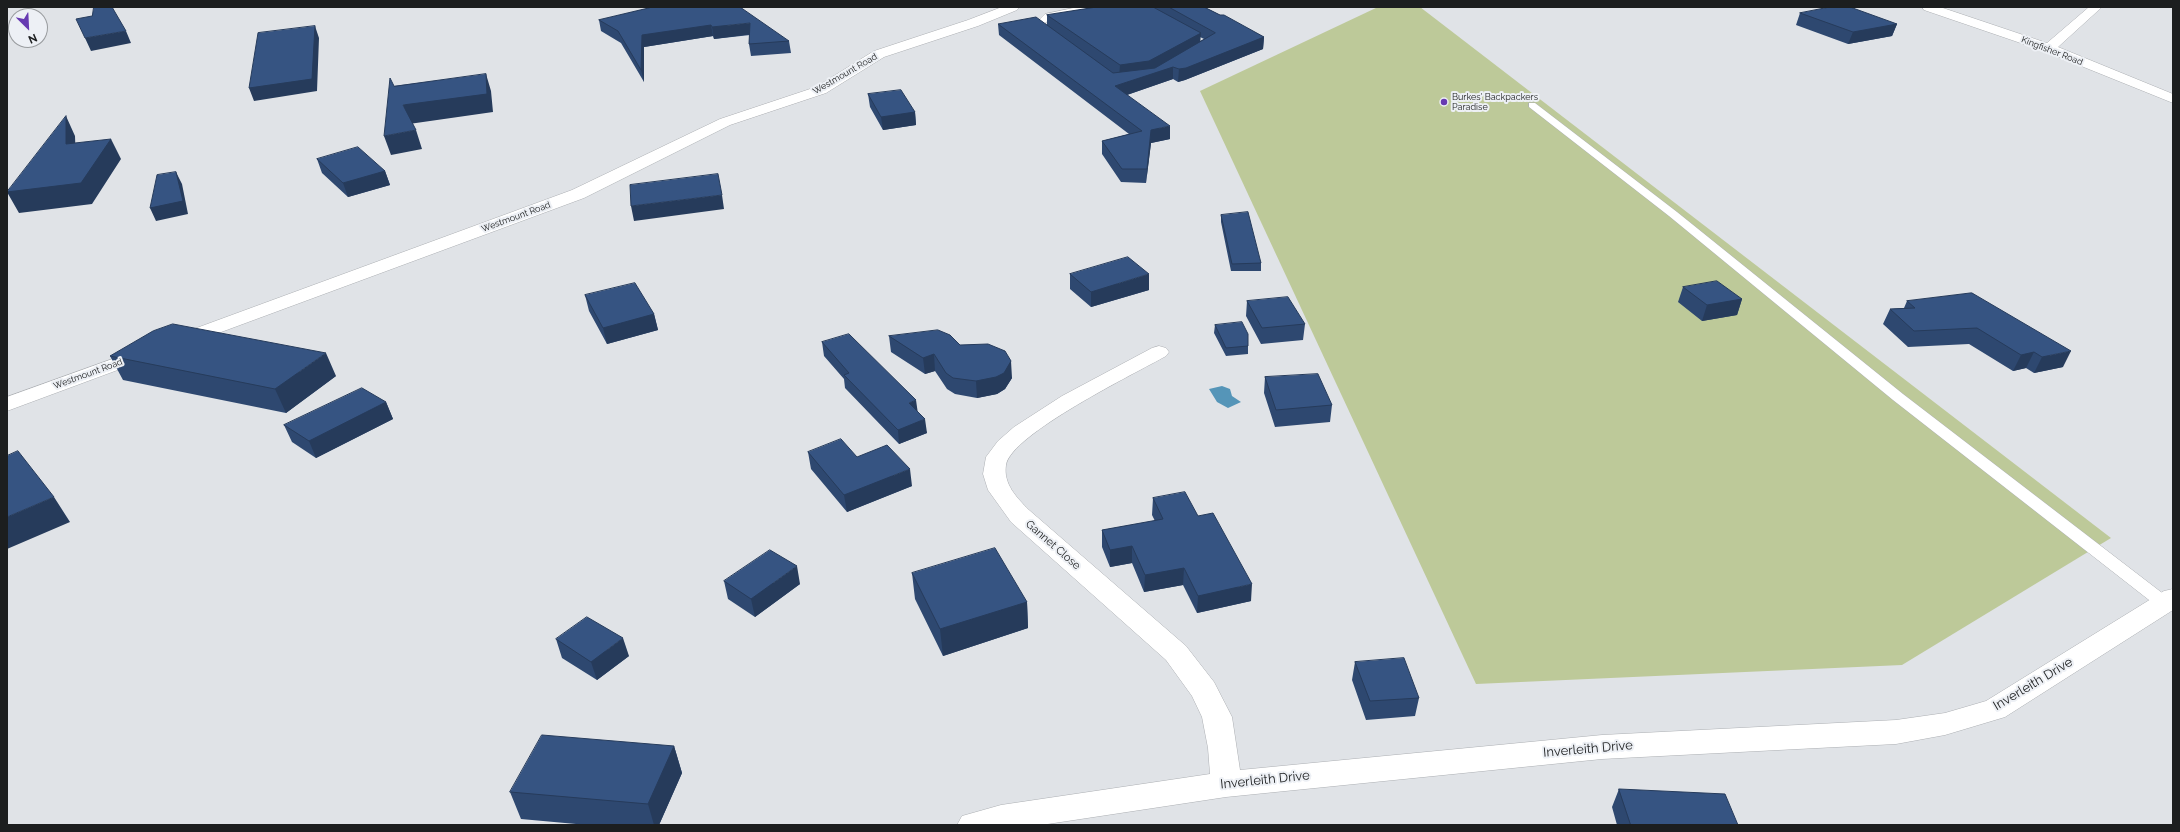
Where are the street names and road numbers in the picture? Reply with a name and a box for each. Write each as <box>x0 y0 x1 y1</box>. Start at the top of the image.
street label: Kingfisher Road <box>2020 34 2084 68</box>
street label: Westmount Road <box>811 51 879 97</box>
street label: Westmount Road <box>480 200 552 234</box>
street label: Westmount Road <box>52 357 124 391</box>
street label: Gannet Close <box>1023 518 1083 572</box>
street label: Inverleith Drive <box>1990 654 2076 714</box>
street label: Inverleith Drive <box>1543 737 1633 761</box>
street label: Inverleith Drive <box>1220 768 1310 792</box>

